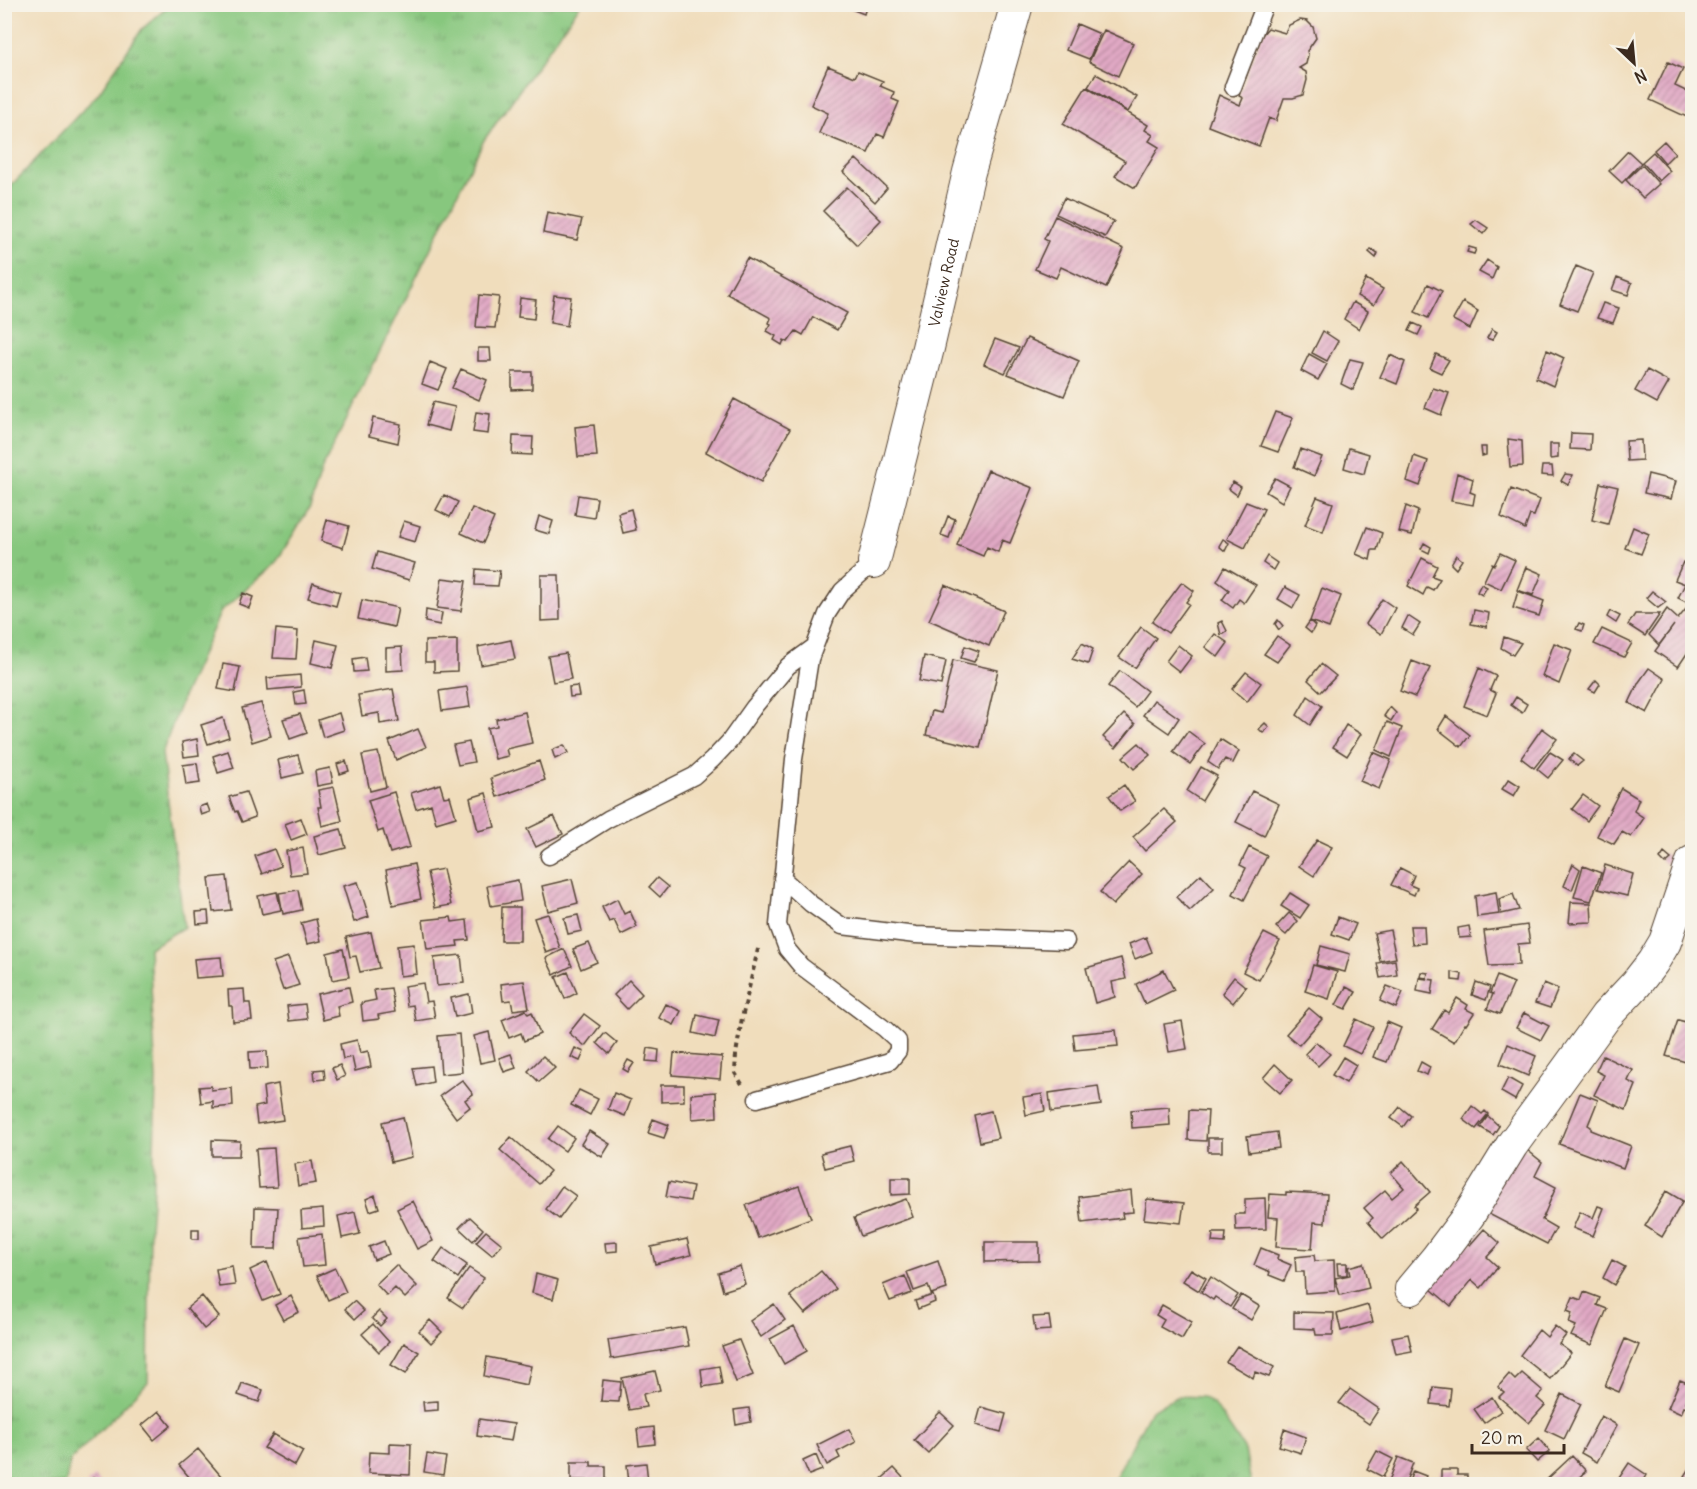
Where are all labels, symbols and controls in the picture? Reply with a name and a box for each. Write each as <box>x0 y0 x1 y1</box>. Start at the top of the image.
north arrow <box>1604 33 1664 93</box>
text: N <box>1631 65 1650 88</box>
street label: Valview Road <box>924 236 963 328</box>
scale bar <box>1472 1417 1564 1455</box>
text: 20 m <box>1481 1426 1523 1449</box>

